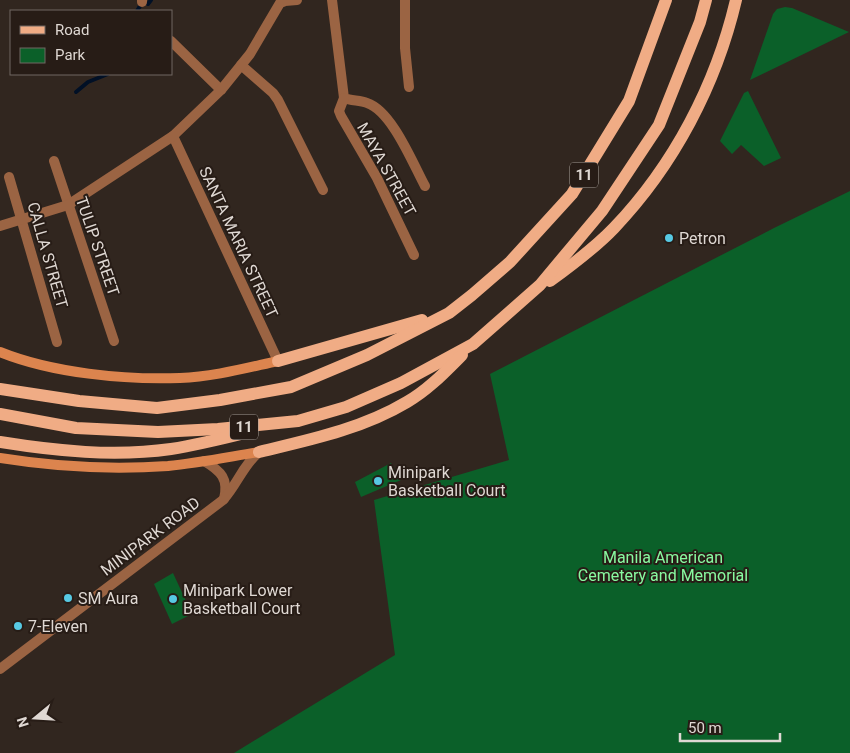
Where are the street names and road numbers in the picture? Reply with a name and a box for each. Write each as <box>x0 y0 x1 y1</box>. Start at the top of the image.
street label: MAYA STREET <box>353 119 420 220</box>
road number: 11 <box>570 162 598 188</box>
street label: SANTA MARIA STREET <box>195 164 282 321</box>
street label: TULIP STREET <box>72 194 124 299</box>
street label: CALLA STREET <box>23 200 72 311</box>
road number: 11 <box>230 414 258 440</box>
street label: MINIPARK ROAD <box>97 493 204 580</box>

